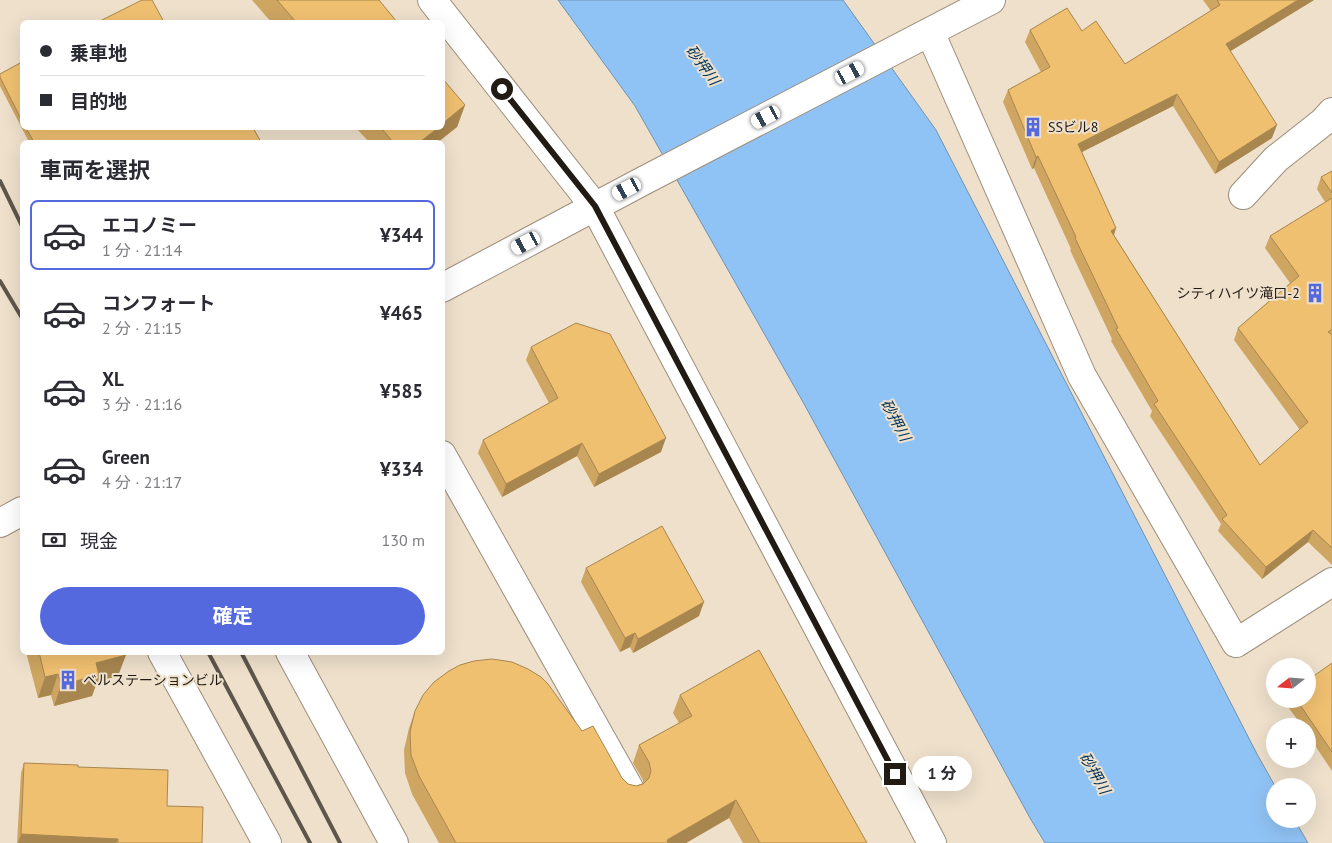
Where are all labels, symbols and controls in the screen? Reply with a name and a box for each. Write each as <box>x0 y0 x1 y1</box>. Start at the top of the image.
text: 乗車地 <box>70 41 127 65</box>
water label: 砂押川 <box>682 41 725 90</box>
car <box>833 59 866 87</box>
route start <box>491 78 513 100</box>
text: 目的地 <box>70 89 127 113</box>
car <box>749 103 782 131</box>
building icon: SSビル8 <box>1022 116 1044 138</box>
place label: SSビル8 <box>1048 118 1099 136</box>
text: 車両を選択 <box>40 156 150 184</box>
car <box>610 175 643 203</box>
icon: car <box>42 213 87 258</box>
text: エコノミー <box>102 213 197 237</box>
text: ¥344 <box>380 223 423 247</box>
car <box>509 229 542 257</box>
text: 1 分 · 21:14 <box>102 240 182 260</box>
building icon: シティハイツ滝口-2 <box>1304 282 1326 304</box>
place label: シティハイツ滝口-2 <box>1176 284 1300 302</box>
icon: car <box>42 291 87 336</box>
text: コンフォート <box>102 291 215 315</box>
text: ¥465 <box>380 301 423 325</box>
text: 2 分 · 21:15 <box>102 318 182 338</box>
text: XL <box>102 367 124 391</box>
icon: car <box>42 369 87 414</box>
text: ¥585 <box>380 379 423 403</box>
text: 3 分 · 21:16 <box>102 394 182 414</box>
water label: 砂押川 <box>877 396 916 446</box>
text: Green <box>102 445 150 469</box>
icon: car <box>42 447 87 492</box>
text: ¥334 <box>380 457 423 481</box>
text: 4 分 · 21:17 <box>102 472 182 492</box>
icon: cash <box>40 526 68 554</box>
text: 現金 <box>80 529 118 553</box>
text: 130 m <box>382 530 425 550</box>
button: 確定 <box>40 587 425 645</box>
north arrow <box>1266 658 1316 708</box>
map controls <box>1266 658 1316 828</box>
building icon: ベルステーションビル <box>57 669 79 691</box>
place label: ベルステーションビル <box>83 671 223 689</box>
button: + <box>1266 718 1316 768</box>
water label: 砂押川 <box>1076 749 1115 799</box>
callout: 1 分 <box>912 756 972 792</box>
route end <box>884 763 906 785</box>
text: 1 分 <box>927 763 957 783</box>
button: − <box>1266 778 1316 828</box>

